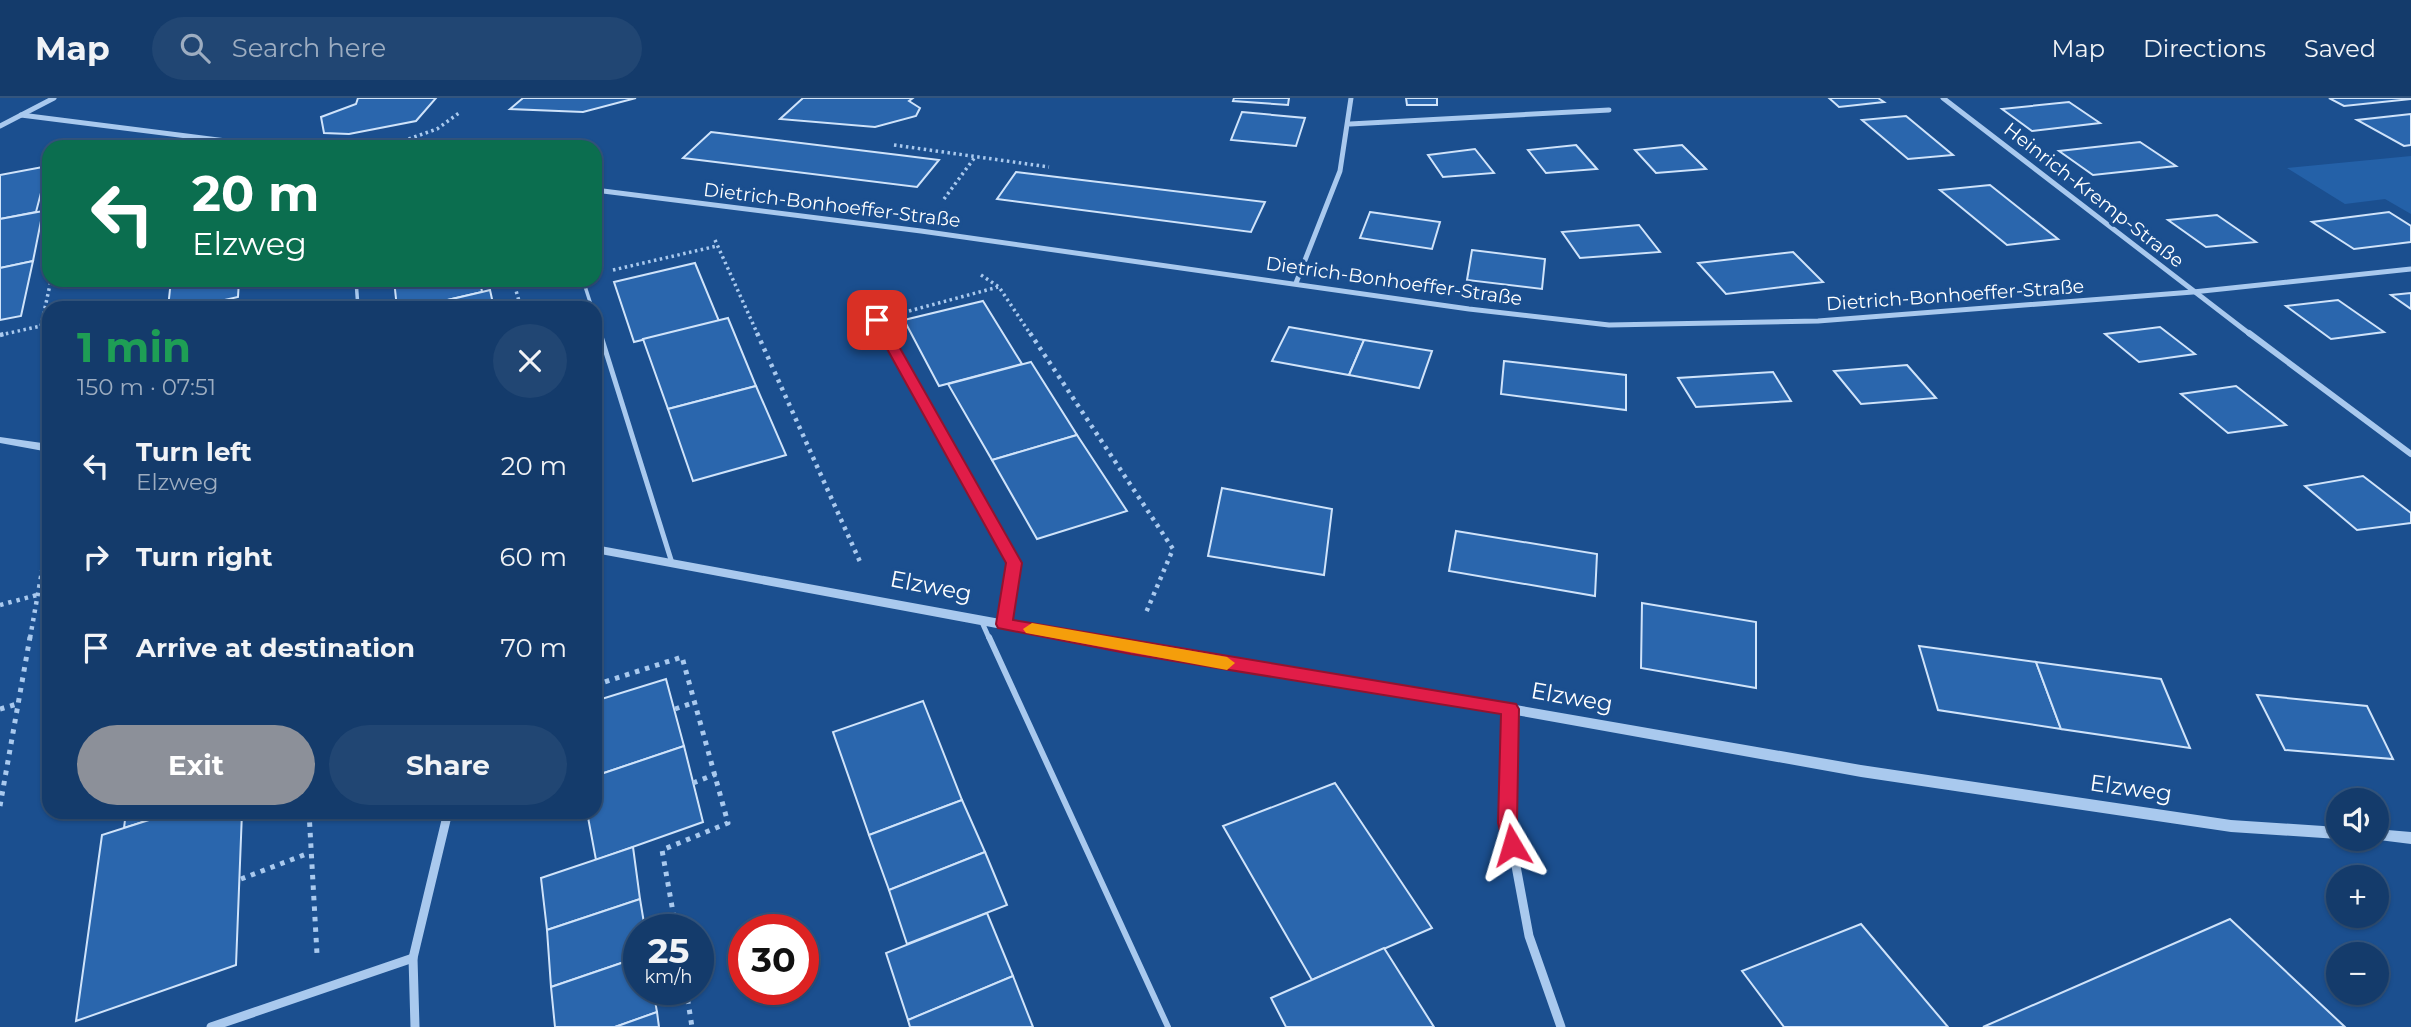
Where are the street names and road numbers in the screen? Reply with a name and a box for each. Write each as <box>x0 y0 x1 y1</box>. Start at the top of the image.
street label: Heinrich-Kremp-Straße <box>1999 118 2189 272</box>
street label: Dietrich-Bonhoeffer-Straße <box>702 178 962 232</box>
street label: Dietrich-Bonhoeffer-Straße <box>1264 252 1524 310</box>
street label: Dietrich-Bonhoeffer-Straße <box>1825 275 2085 315</box>
street label: Elzweg <box>888 564 974 608</box>
street label: Elzweg <box>1529 676 1615 718</box>
street label: Elzweg <box>2088 768 2174 808</box>

